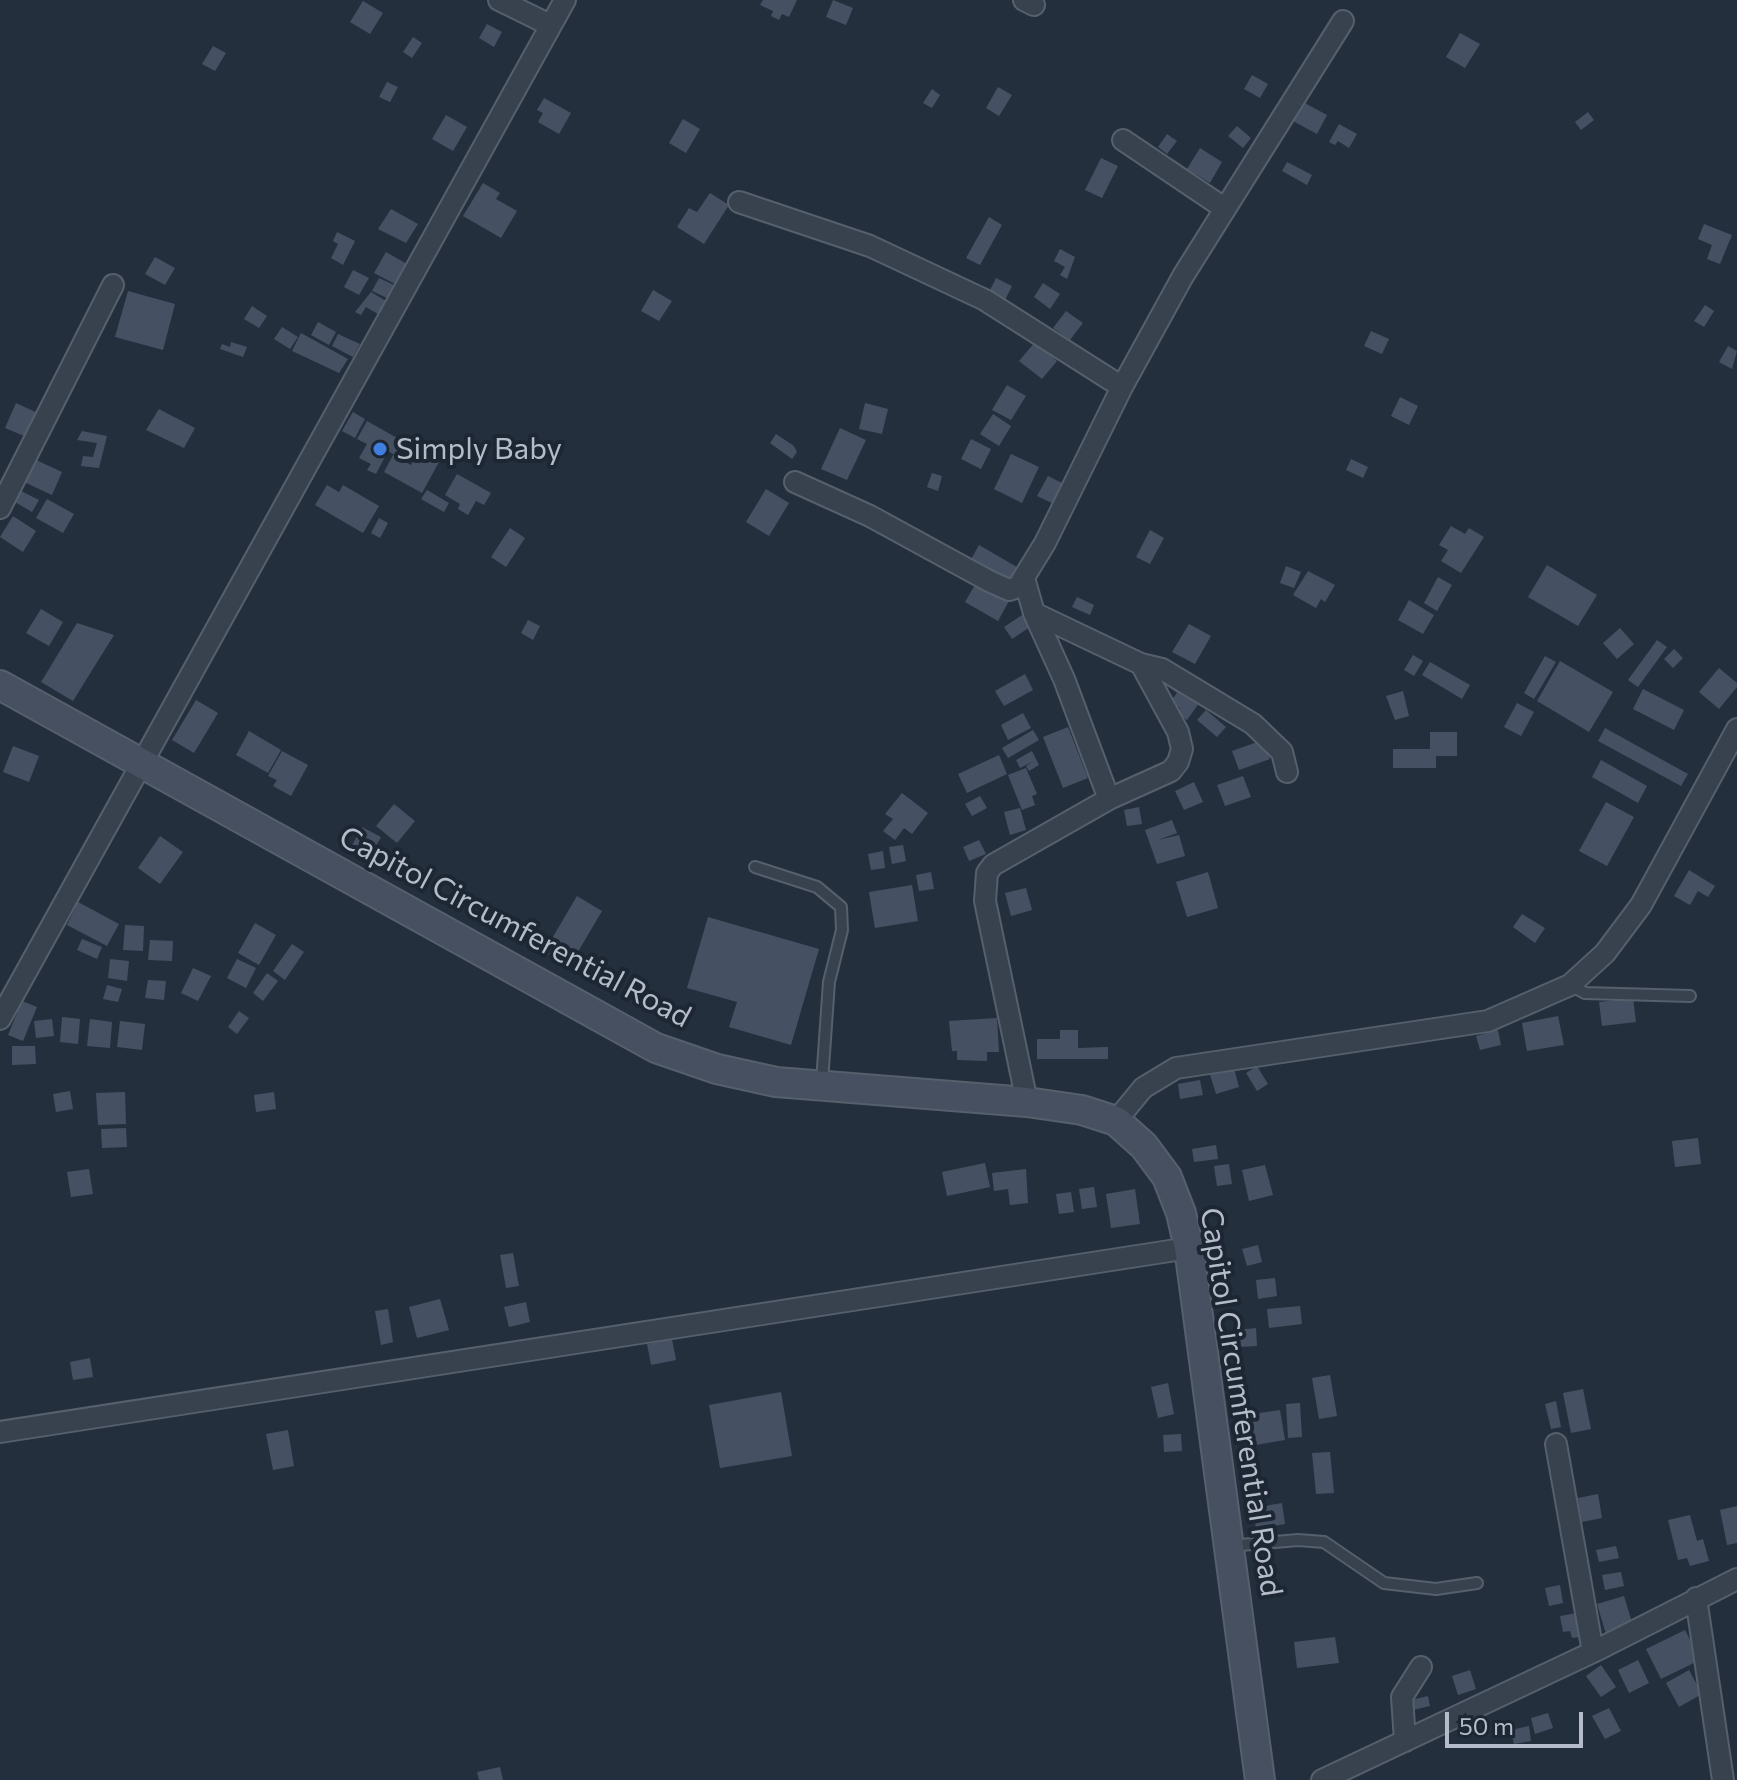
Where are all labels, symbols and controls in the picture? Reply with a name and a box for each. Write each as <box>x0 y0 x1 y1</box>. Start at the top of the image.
place label: Simply Baby <box>396 431 562 467</box>
marker: Simply Baby <box>371 440 389 458</box>
street label: Capitol Circumferential Road <box>333 819 697 1035</box>
street label: Capitol Circumferential Road <box>1192 1205 1290 1599</box>
scale bar <box>1449 1696 1587 1746</box>
text: 50 m <box>1459 1711 1514 1740</box>

